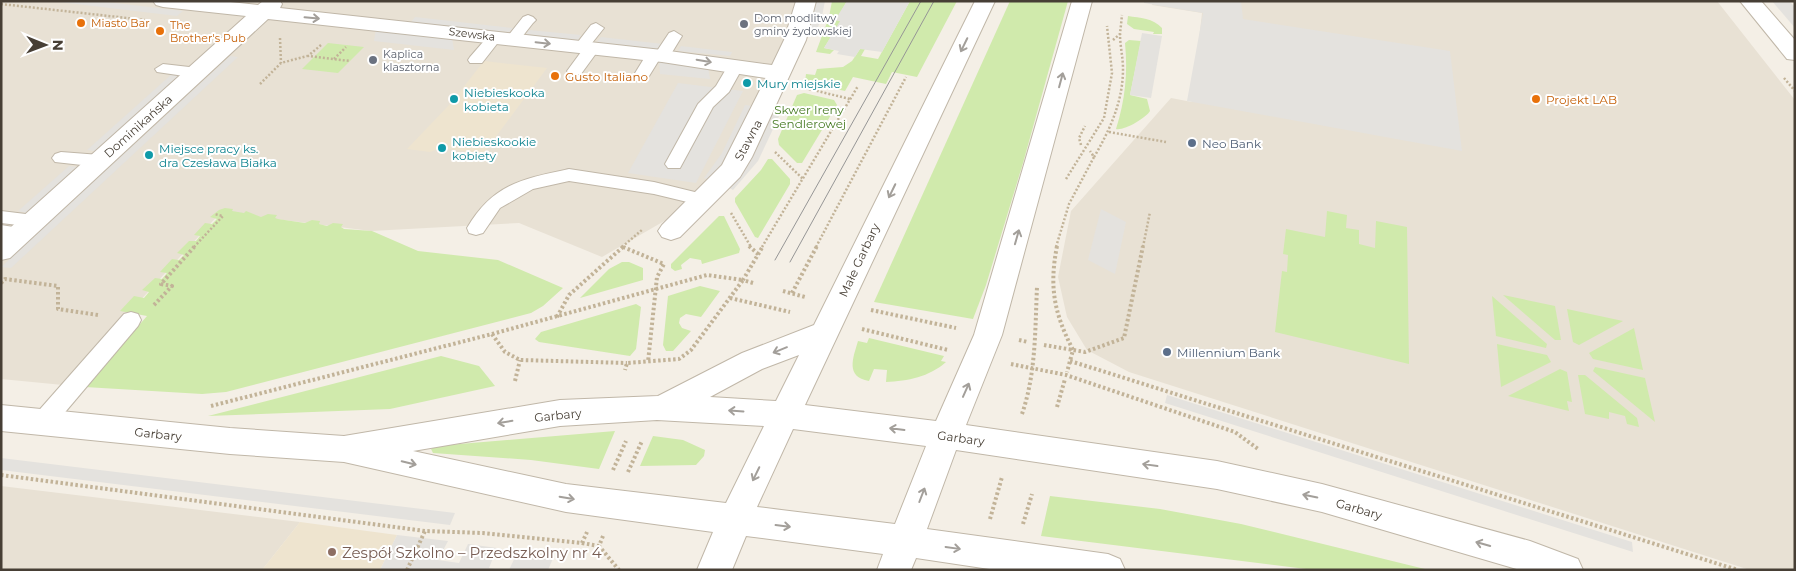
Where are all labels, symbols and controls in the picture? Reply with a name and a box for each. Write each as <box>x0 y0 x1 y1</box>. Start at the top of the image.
place label: Dom modlitwy gminy żydowskiej <box>754 11 852 38</box>
one-way arrow <box>303 13 319 23</box>
place label: Miasto Bar <box>91 16 150 30</box>
marker: Miasto Bar <box>75 17 87 29</box>
place label: The Brother's Pub <box>170 18 246 45</box>
marker: Dom modlitwy gminy żydowskiej <box>738 18 750 30</box>
north arrow <box>20 20 70 70</box>
street label: Szewska <box>448 24 496 44</box>
marker: The Brother's Pub <box>154 25 166 37</box>
one-way arrow <box>959 37 968 52</box>
one-way arrow <box>535 38 551 48</box>
text: N <box>49 39 67 51</box>
place label: Kaplica klasztorna <box>383 47 439 74</box>
marker: Kaplica klasztorna <box>367 54 379 66</box>
one-way arrow <box>696 57 712 67</box>
place label: Gusto Italiano <box>565 69 648 84</box>
marker: Gusto Italiano <box>549 70 561 82</box>
one-way arrow <box>1057 73 1066 89</box>
place label: Mury miejskie <box>757 76 841 91</box>
marker: Mury miejskie <box>741 77 753 89</box>
place label: Niebieskooka kobieta <box>464 85 545 114</box>
street label: Dominikańska <box>101 91 175 161</box>
place label: Projekt LAB <box>1546 92 1617 107</box>
marker: Niebieskooka kobieta <box>448 93 460 105</box>
marker: Projekt LAB <box>1530 93 1542 105</box>
park label: Skwer Ireny Sendlerowej <box>772 102 846 131</box>
street label: Stawna <box>731 117 765 163</box>
place label: Niebieskookie kobiety <box>452 134 536 163</box>
place label: Neo Bank <box>1202 136 1262 151</box>
marker: Neo Bank <box>1186 137 1198 149</box>
place label: Miejsce pracy ks. dra Czesława Białka <box>159 141 277 170</box>
marker: Niebieskookie kobiety <box>436 142 448 154</box>
marker: Miejsce pracy ks. dra Czesława Białka <box>143 149 155 161</box>
one-way arrow <box>887 183 897 198</box>
street label: Małe Garbary <box>835 220 883 299</box>
one-way arrow <box>1013 229 1022 245</box>
place label: Millennium Bank <box>1177 345 1281 360</box>
one-way arrow <box>773 346 789 355</box>
marker: Millennium Bank <box>1161 346 1173 358</box>
one-way arrow <box>961 383 971 398</box>
street label: Garbary <box>534 405 583 425</box>
one-way arrow <box>728 406 744 415</box>
one-way arrow <box>497 418 513 428</box>
street label: Garbary <box>134 424 183 444</box>
one-way arrow <box>890 424 906 434</box>
street label: Garbary <box>936 427 986 449</box>
one-way arrow <box>400 459 416 468</box>
one-way arrow <box>1143 460 1159 470</box>
one-way arrow <box>751 467 761 482</box>
one-way arrow <box>918 488 927 504</box>
one-way arrow <box>1303 491 1319 500</box>
one-way arrow <box>559 494 575 504</box>
street label: Garbary <box>1334 495 1384 523</box>
one-way arrow <box>774 521 790 531</box>
one-way arrow <box>1476 538 1492 548</box>
place label: Zespół Szkolno – Przedszkolny nr 4 <box>342 543 602 562</box>
one-way arrow <box>944 543 960 553</box>
marker: Zespół Szkolno – Przedszkolny nr 4 <box>326 546 338 558</box>

